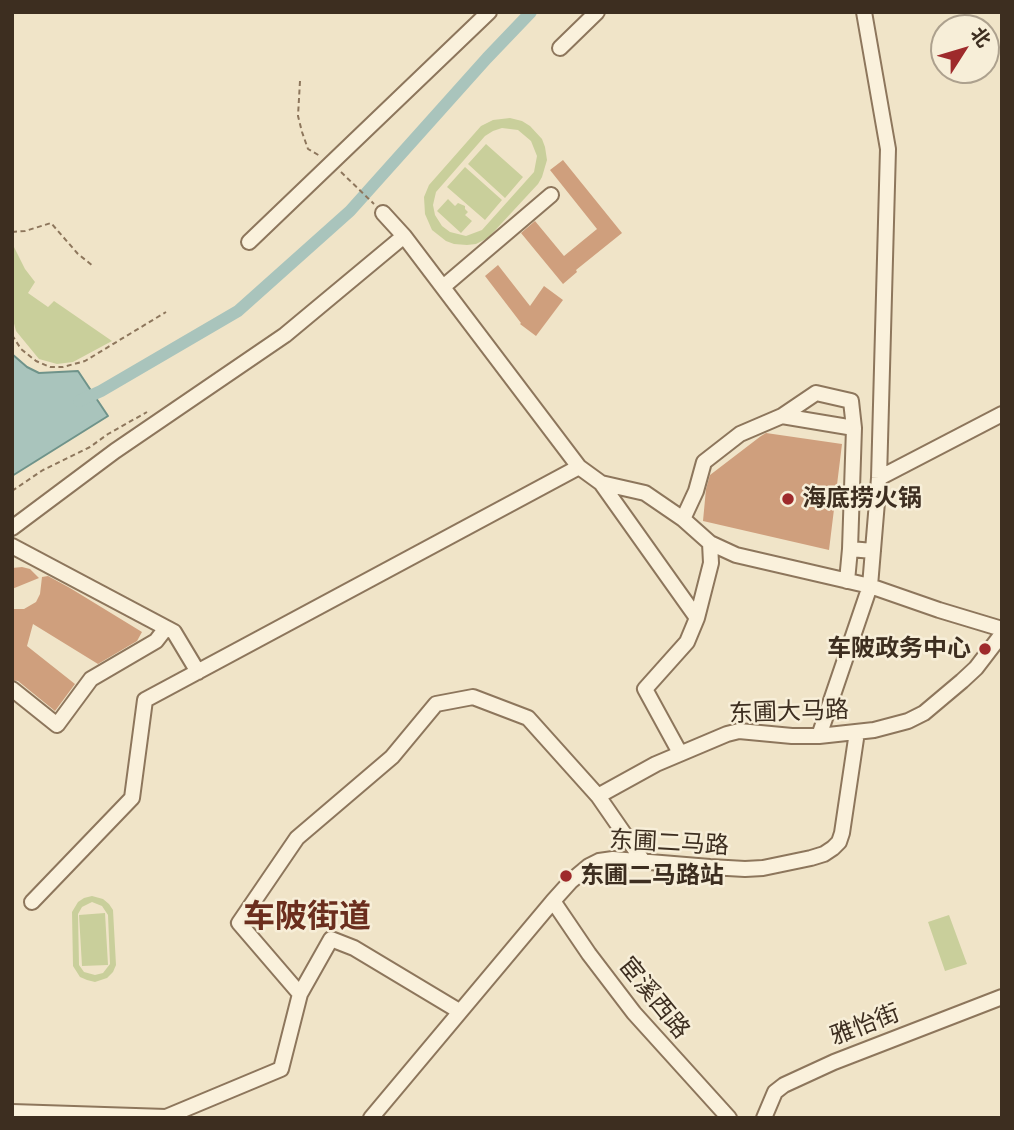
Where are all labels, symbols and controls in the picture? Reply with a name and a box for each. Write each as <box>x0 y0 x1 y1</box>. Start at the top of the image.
north arrow <box>930 14 1000 84</box>
text: 北 <box>966 23 995 51</box>
place label: 海底捞火锅 <box>802 485 922 513</box>
marker: 海底捞火锅 <box>780 491 796 507</box>
place label: 车陂政务中心 <box>827 635 971 663</box>
marker: 车陂政务中心 <box>977 641 993 657</box>
street label: 东圃大马路 <box>729 696 849 728</box>
street label: 东圃二马路 <box>608 825 730 861</box>
place label: 东圃二马路站 <box>580 862 724 890</box>
marker: 东圃二马路站 <box>558 868 574 884</box>
district label: 车陂街道 <box>243 898 371 936</box>
street label: 宦溪西路 <box>613 952 695 1044</box>
street label: 雅怡街 <box>826 999 904 1051</box>

